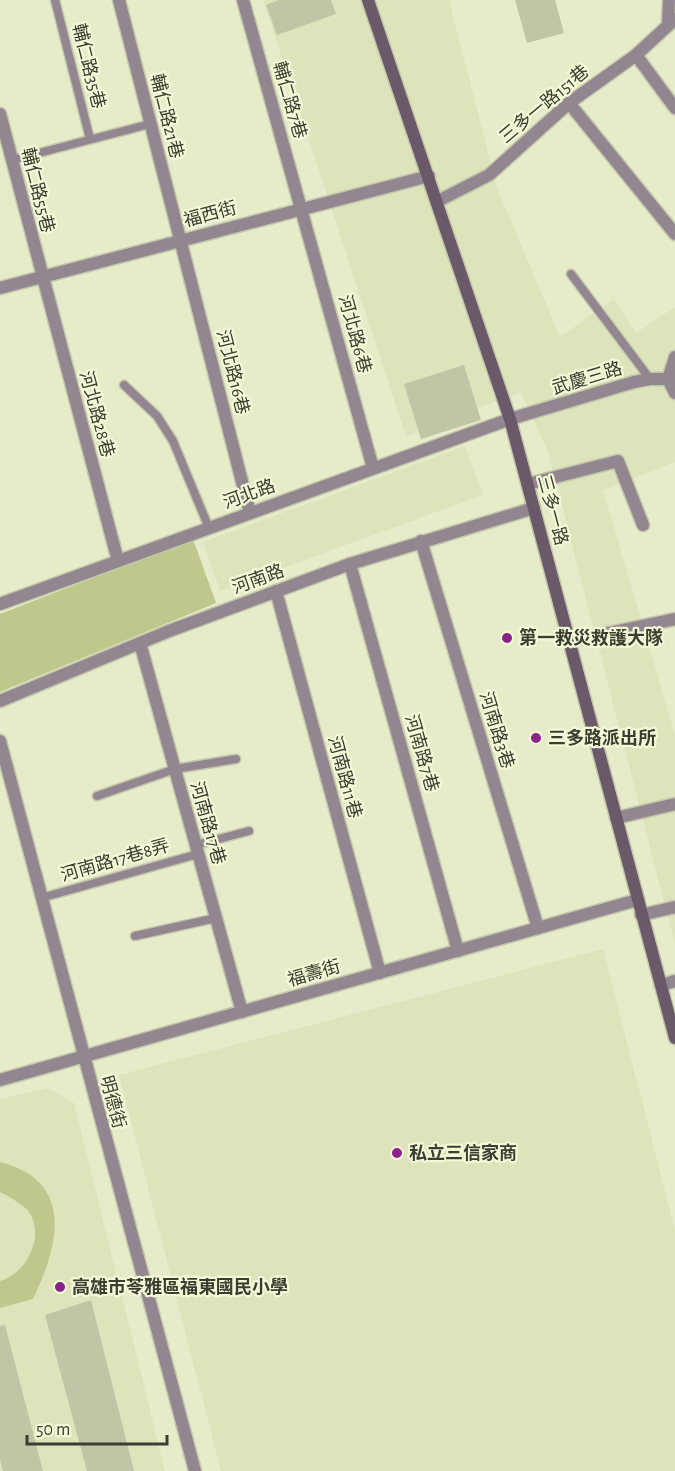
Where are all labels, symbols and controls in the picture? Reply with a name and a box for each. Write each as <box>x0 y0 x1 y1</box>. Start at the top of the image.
street label: 輔仁路35巷 <box>69 21 109 111</box>
street label: 輔仁路7巷 <box>269 59 311 141</box>
street label: 三多一路151巷 <box>495 61 593 147</box>
street label: 輔仁路21巷 <box>147 72 187 160</box>
street label: 輔仁路55巷 <box>18 145 58 235</box>
street label: 福西街 <box>181 197 239 231</box>
street label: 河北路6巷 <box>335 293 375 375</box>
street label: 河北路16巷 <box>213 328 253 416</box>
street label: 武慶三路 <box>550 358 624 398</box>
street label: 河北路28巷 <box>76 369 118 459</box>
street label: 三多一路 <box>534 473 572 547</box>
street label: 河北路 <box>220 475 278 513</box>
street label: 河南路 <box>229 560 287 598</box>
place label: 第一救災救護大隊 <box>519 627 663 648</box>
marker: 第一救災救護大隊 <box>500 631 514 645</box>
street label: 河南路3巷 <box>476 689 518 771</box>
street label: 河南路7巷 <box>401 712 443 794</box>
place label: 三多路派出所 <box>548 728 656 748</box>
marker: 三多路派出所 <box>529 731 543 745</box>
street label: 河南路11巷 <box>324 734 366 820</box>
street label: 河南路17巷 <box>187 779 229 867</box>
street label: 河南路17巷8弄 <box>58 835 172 885</box>
street label: 福壽街 <box>285 956 343 990</box>
street label: 明德街 <box>96 1073 130 1131</box>
place label: 私立三信家商 <box>409 1143 517 1163</box>
marker: 私立三信家商 <box>390 1146 404 1160</box>
place label: 高雄市苓雅區福東國民小學 <box>72 1277 288 1297</box>
marker: 高雄市苓雅區福東國民小學 <box>53 1280 67 1294</box>
scale bar <box>27 1408 166 1446</box>
text: 50 m <box>36 1421 70 1439</box>

